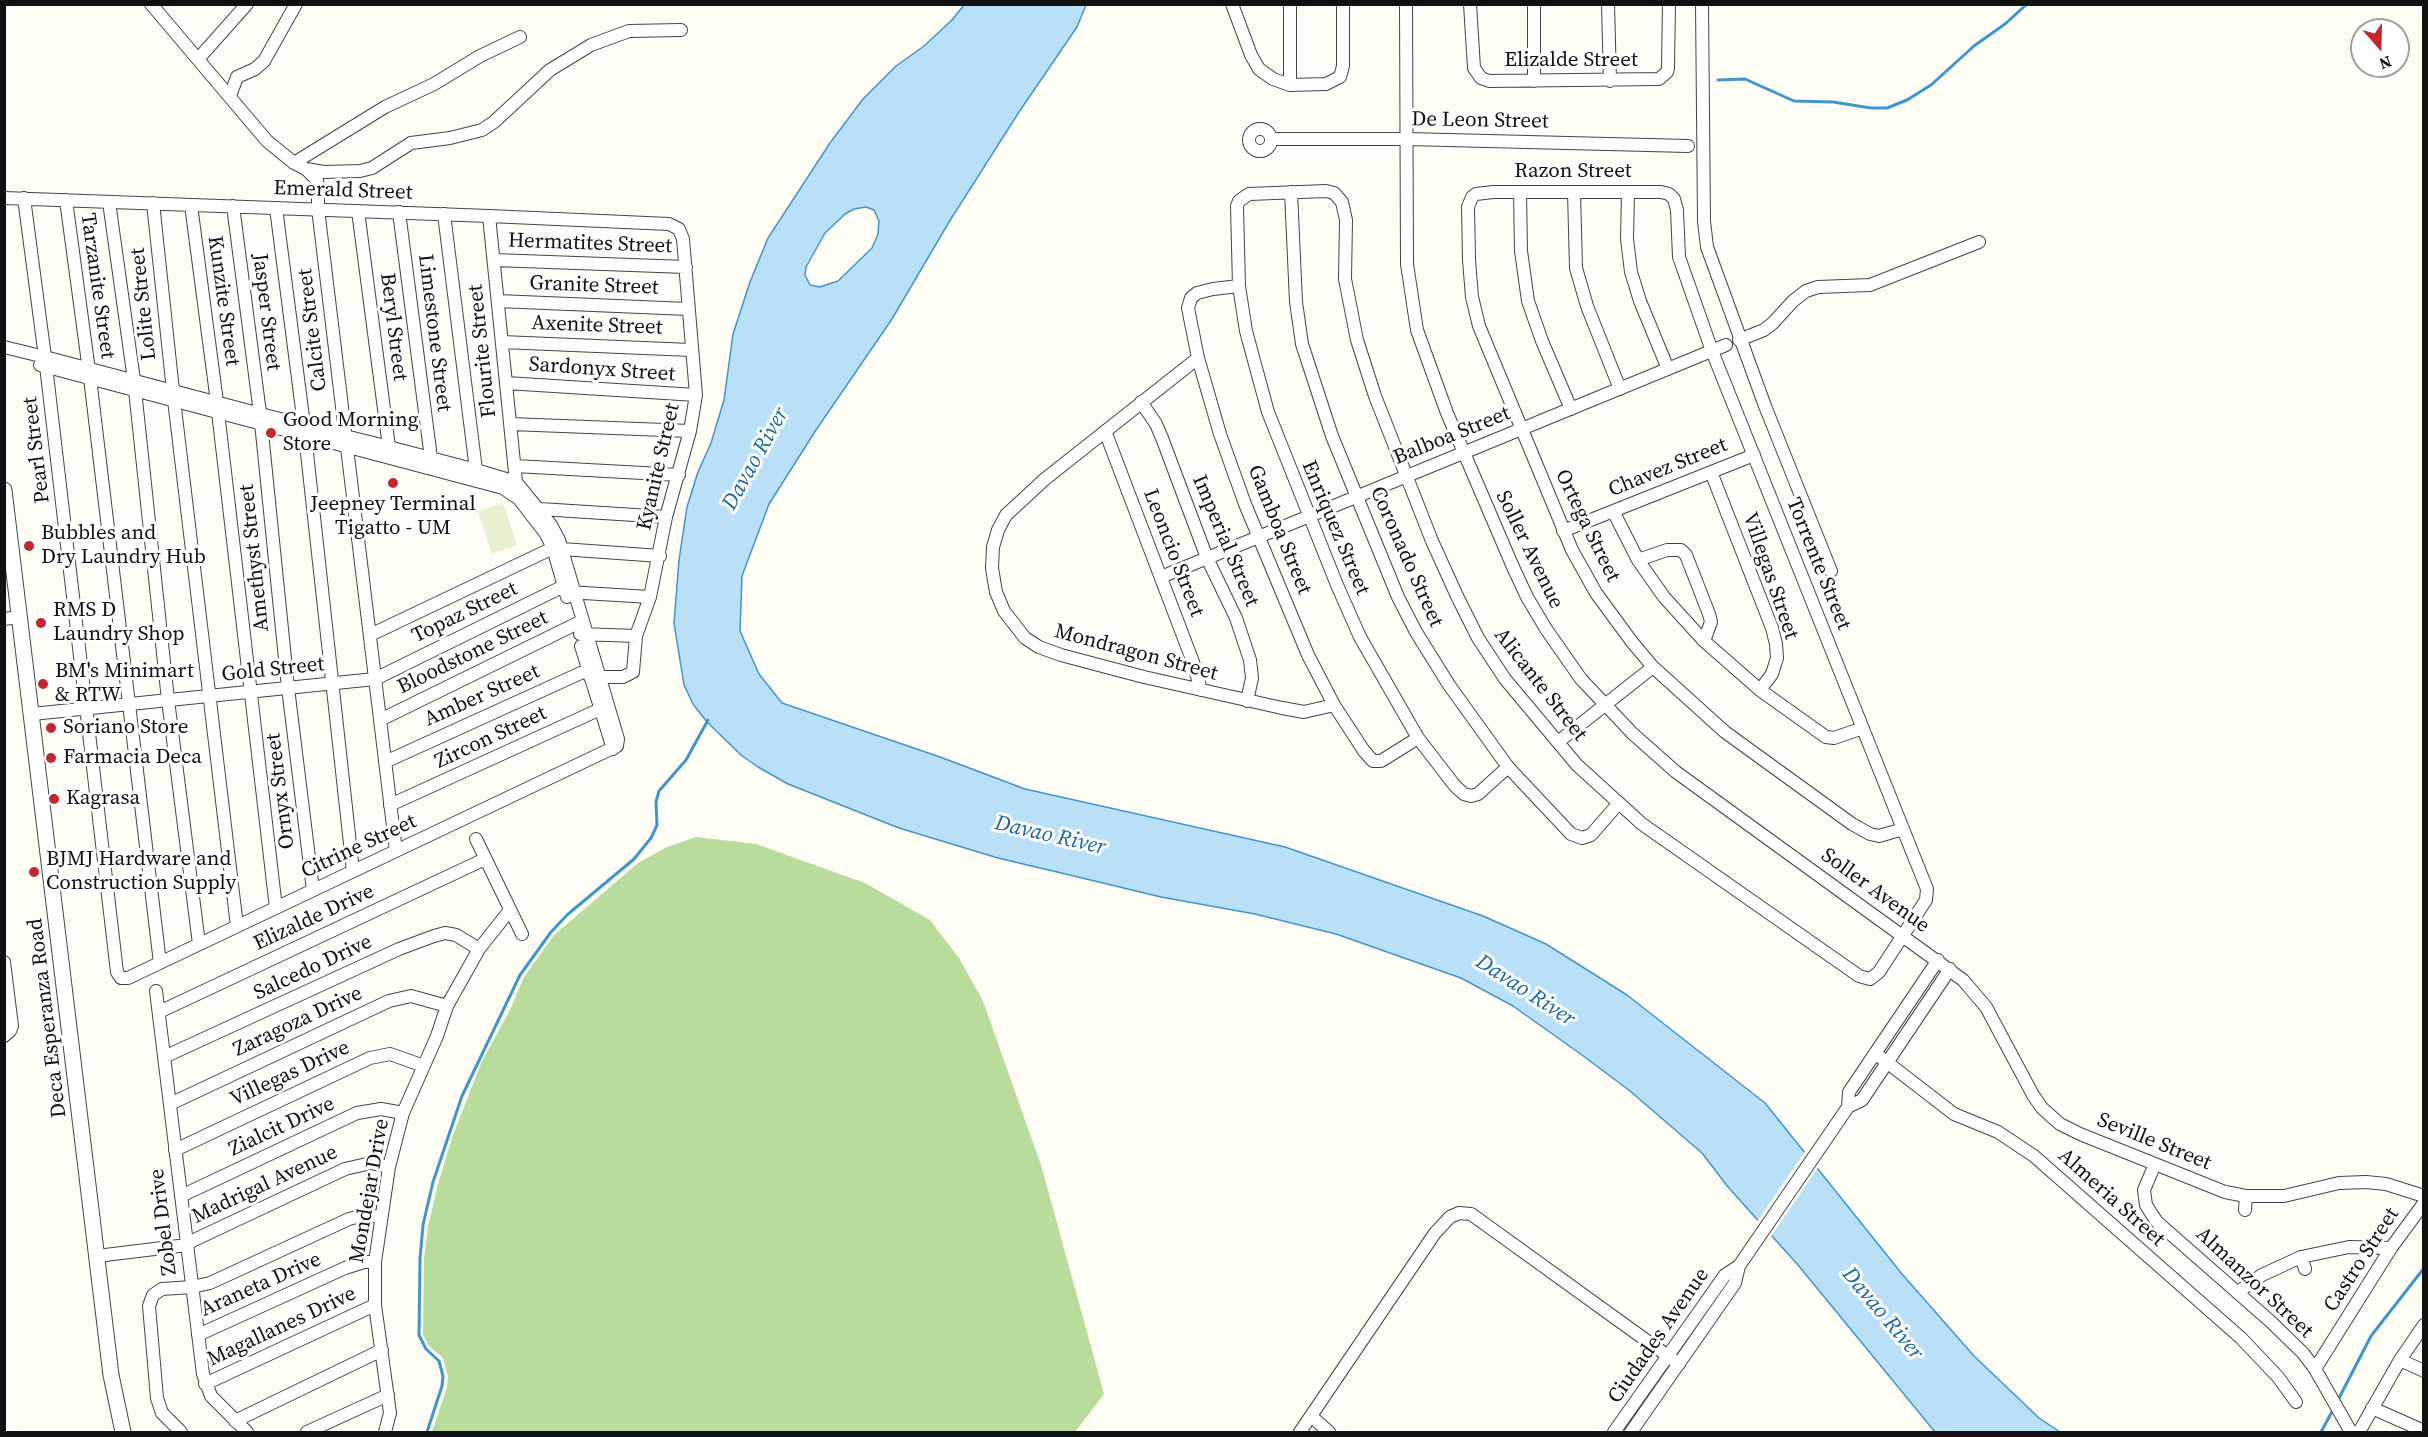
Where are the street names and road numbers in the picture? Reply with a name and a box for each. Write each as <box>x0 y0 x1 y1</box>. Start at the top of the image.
street label: Elizalde Street <box>1504 48 1638 74</box>
street label: De Leon Street <box>1411 107 1549 135</box>
street label: Razon Street <box>1514 159 1632 185</box>
street label: Emerald Street <box>273 176 413 206</box>
street label: Tarzanite Street <box>74 211 120 361</box>
street label: Hermatites Street <box>507 229 673 259</box>
street label: Kunzite Street <box>201 234 245 368</box>
street label: Lolite Street <box>126 246 162 362</box>
street label: Jasper Street <box>246 252 286 372</box>
street label: Limestone Street <box>412 253 456 413</box>
street label: Calcite Street <box>293 267 333 393</box>
street label: Beryl Street <box>374 271 412 383</box>
street label: Granite Street <box>529 271 659 301</box>
street label: Flourite Street <box>463 283 503 419</box>
street label: Axenite Street <box>531 311 663 341</box>
street label: Sardonyx Street <box>528 352 676 388</box>
street label: Pearl Street <box>18 395 56 505</box>
street label: Kyanite Street <box>632 401 686 533</box>
street label: Balboa Street <box>1390 401 1514 471</box>
street label: Chavez Street <box>1605 433 1731 503</box>
street label: Enriquez Street <box>1295 457 1375 599</box>
street label: Gamboa Street <box>1242 462 1316 598</box>
street label: Ortega Street <box>1549 466 1625 586</box>
street label: Imperial Street <box>1186 471 1264 611</box>
street label: Amethyst Street <box>235 483 275 633</box>
street label: Coronado Street <box>1364 483 1448 631</box>
street label: Leoncio Street <box>1137 486 1209 620</box>
street label: Soller Avenue <box>1490 487 1568 613</box>
street label: Torrente Street <box>1780 494 1856 634</box>
street label: Villegas Street <box>1737 509 1803 643</box>
street label: Topaz Street <box>408 577 522 649</box>
street label: Bloodstone Street <box>394 606 552 700</box>
street label: Mondragon Street <box>1052 619 1220 687</box>
street label: Alicante Street <box>1488 623 1592 747</box>
street label: Gold Street <box>220 652 326 688</box>
street label: Amber Street <box>420 659 544 733</box>
street label: Zircon Street <box>431 701 551 775</box>
street label: Ornyx Street <box>261 731 301 851</box>
street label: Citrine Street <box>297 809 421 885</box>
street label: Soller Avenue <box>1816 843 1934 939</box>
street label: Elizalde Drive <box>250 879 378 957</box>
street label: Deca Esperanza Road <box>23 917 73 1119</box>
street label: Salcedo Drive <box>250 930 376 1006</box>
street label: Zaragoza Drive <box>230 981 366 1063</box>
street label: Villegas Drive <box>226 1035 354 1113</box>
street label: Zialcit Drive <box>225 1092 339 1162</box>
street label: Seville Street <box>2093 1108 2215 1176</box>
street label: Mondejar Drive <box>345 1117 395 1265</box>
street label: Madrigal Avenue <box>188 1140 342 1230</box>
street label: Almeria Street <box>2052 1144 2170 1252</box>
street label: Zobel Drive <box>145 1167 183 1277</box>
street label: Castro Street <box>2319 1203 2405 1317</box>
street label: Almanzor Street <box>2190 1222 2318 1344</box>
street label: Araneta Drive <box>197 1247 325 1323</box>
street label: Ciudades Avenue <box>1603 1263 1715 1409</box>
street label: Magallanes Drive <box>204 1282 360 1372</box>

